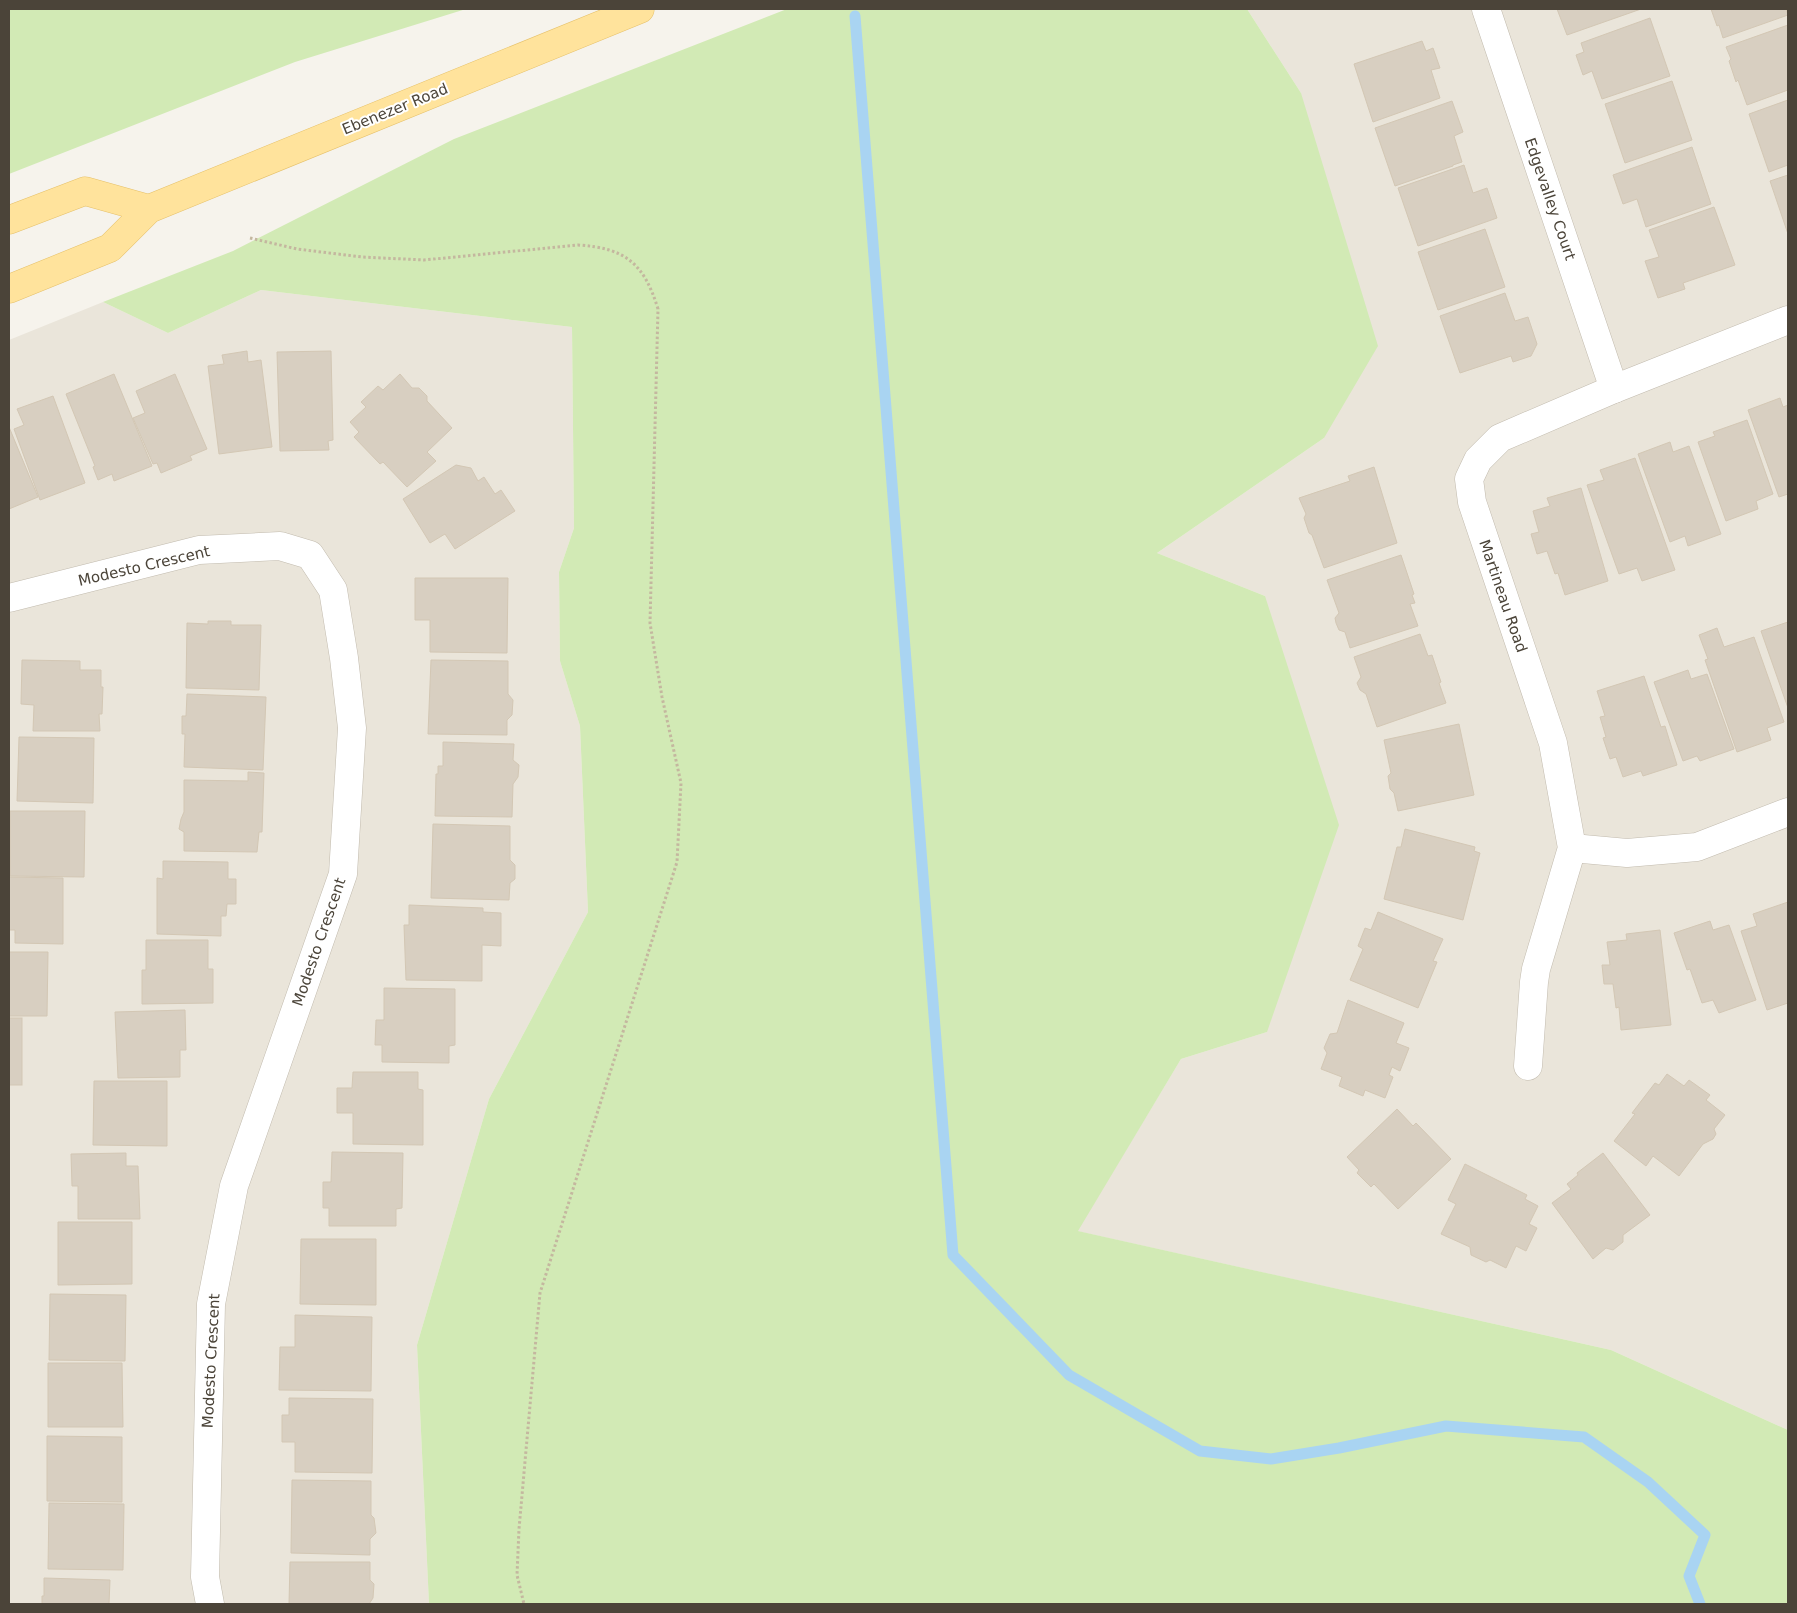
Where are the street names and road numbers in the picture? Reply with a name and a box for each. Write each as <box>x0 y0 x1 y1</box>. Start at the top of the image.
street label: Ebenezer Road <box>339 80 451 138</box>
street label: Edgevalley Court <box>1521 135 1579 263</box>
street label: Martineau Road <box>1475 537 1531 655</box>
street label: Modesto Crescent <box>76 542 212 590</box>
street label: Modesto Crescent <box>289 875 349 1009</box>
street label: Modesto Crescent <box>198 1293 224 1429</box>

